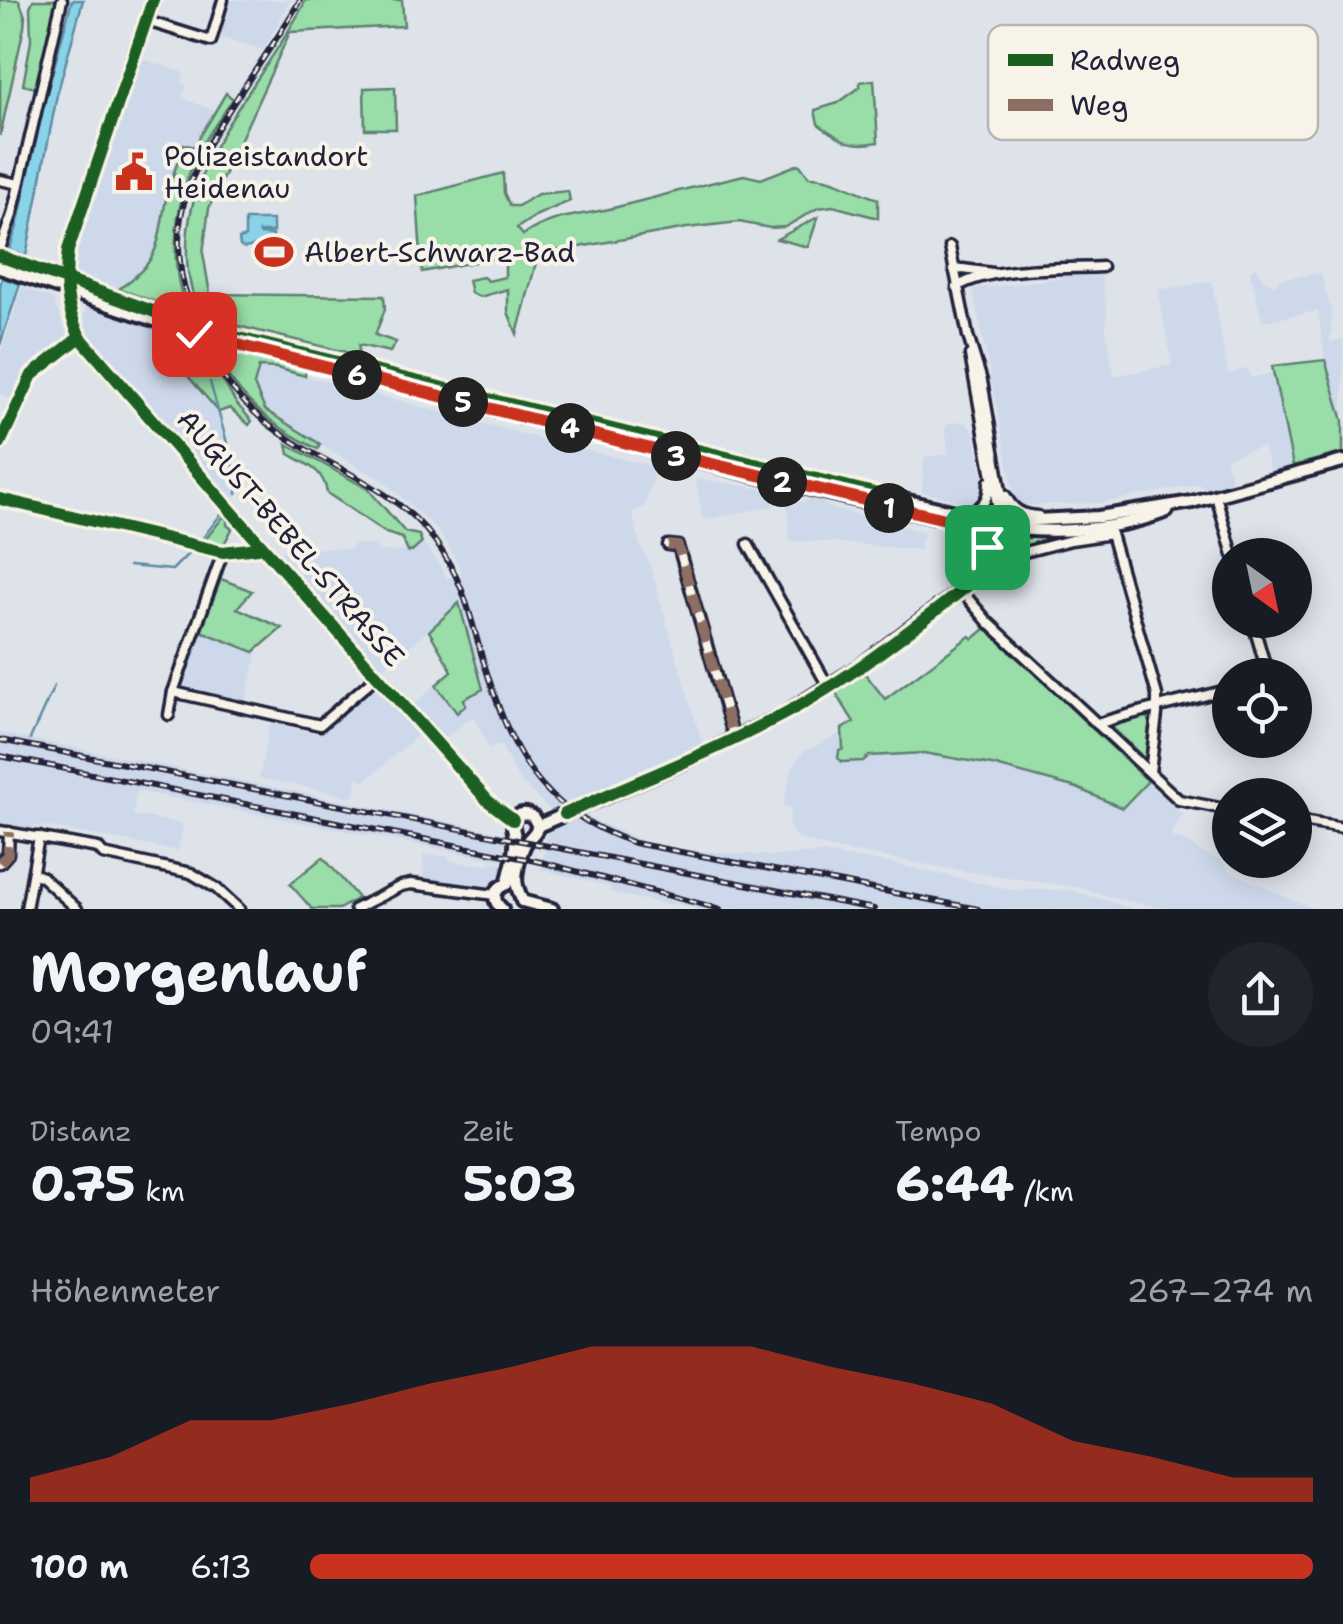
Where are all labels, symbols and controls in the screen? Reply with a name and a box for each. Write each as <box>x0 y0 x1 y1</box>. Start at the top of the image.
legend <box>988 25 1318 140</box>
text: Radweg <box>1070 41 1180 79</box>
text: Weg <box>1070 86 1128 124</box>
place label: Polizeistandort Heidenau <box>164 137 369 207</box>
public building icon: Polizeistandort Heidenau <box>113 151 155 193</box>
sports icon: Albert-Schwarz-Bad <box>253 231 295 273</box>
place label: Albert-Schwarz-Bad <box>304 233 575 271</box>
pin <box>152 292 237 377</box>
icon: check <box>167 307 222 362</box>
pin: 6 <box>332 350 382 400</box>
text: 6 <box>347 356 367 394</box>
pin: 5 <box>438 377 488 427</box>
text: 5 <box>454 383 472 421</box>
street label: AUGUST-BEBEL-STRASSE <box>169 401 413 675</box>
pin: 4 <box>545 403 595 453</box>
text: 4 <box>560 409 580 447</box>
pin: 3 <box>651 431 701 481</box>
text: 3 <box>666 437 686 475</box>
pin: 2 <box>757 457 807 507</box>
text: 2 <box>772 463 792 501</box>
pin: 1 <box>864 483 914 533</box>
text: 1 <box>883 489 895 527</box>
pin <box>945 505 1030 590</box>
icon: arrive <box>960 520 1015 575</box>
north arrow <box>1212 538 1312 638</box>
map controls <box>1212 538 1312 878</box>
button: locate <box>1212 658 1312 758</box>
button: layers <box>1212 778 1312 878</box>
text: Morgenlauf <box>30 935 367 1009</box>
button: share <box>1208 942 1313 1047</box>
text: 09:41 <box>30 1010 114 1053</box>
text: Distanz <box>30 1112 132 1150</box>
text: Zeit <box>463 1112 514 1150</box>
text: Tempo <box>895 1112 982 1150</box>
text: 0.75 <box>30 1150 136 1217</box>
text: 5:03 <box>463 1150 576 1217</box>
text: 6:44 <box>895 1150 1014 1217</box>
text: km <box>136 1172 185 1210</box>
text: /km <box>1014 1172 1074 1210</box>
text: Höhenmeter <box>30 1269 220 1312</box>
text: 267–274 m <box>1126 1269 1313 1312</box>
text: 100 m <box>30 1545 129 1588</box>
text: 6:13 <box>190 1545 252 1588</box>

